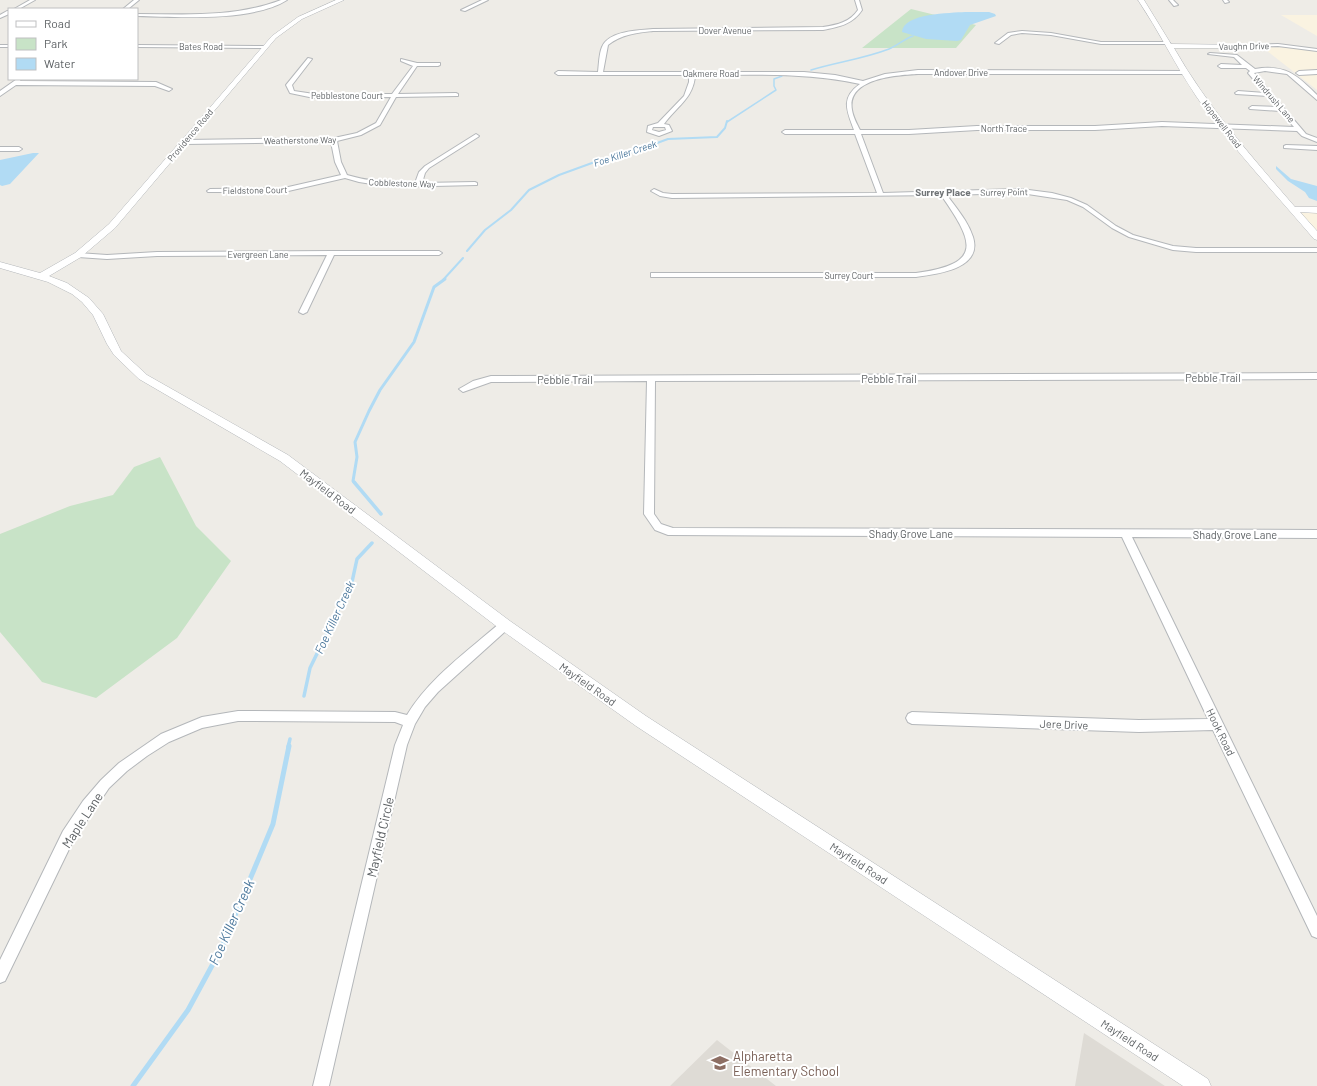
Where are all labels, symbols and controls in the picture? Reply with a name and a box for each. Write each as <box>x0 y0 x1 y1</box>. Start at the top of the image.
legend <box>8 8 138 80</box>
text: Road <box>44 16 71 30</box>
street label: Dover Avenue <box>699 25 752 36</box>
text: Park <box>44 36 68 50</box>
street label: Vaughn Drive <box>1219 40 1270 52</box>
street label: Bates Road <box>179 41 223 52</box>
text: Water <box>44 56 76 70</box>
street label: Andover Drive <box>934 67 988 78</box>
street label: Oakmere Road <box>683 68 739 79</box>
street label: Windrush Lane <box>1251 73 1297 125</box>
street label: Pebblestone Court <box>311 90 383 101</box>
street label: Hopewell Road <box>1200 98 1244 150</box>
street label: Providence Road <box>165 106 215 164</box>
street label: North Trace <box>981 123 1027 134</box>
street label: Weatherstone Way <box>264 134 336 146</box>
water label: Foe Killer Creek <box>592 137 658 169</box>
street label: Cobblestone Way <box>368 176 436 190</box>
street label: Fieldstone Court <box>223 184 287 196</box>
district label: Surrey Place <box>915 186 971 198</box>
street label: Surrey Point <box>980 186 1028 198</box>
street label: Evergreen Lane <box>227 249 289 260</box>
street label: Surrey Court <box>824 270 874 281</box>
street label: Pebble Trail <box>1185 371 1241 384</box>
street label: Pebble Trail <box>861 372 917 385</box>
street label: Pebble Trail <box>537 373 593 386</box>
street label: Mayfield Road <box>298 466 358 516</box>
street label: Shady Grove Lane <box>869 527 953 540</box>
street label: Shady Grove Lane <box>1193 528 1277 541</box>
water label: Foe Killer Creek <box>311 578 357 656</box>
street label: Mayfield Road <box>557 660 619 708</box>
street label: Hook Road <box>1204 706 1238 758</box>
street label: Jere Drive <box>1039 717 1089 731</box>
street label: Maple Lane <box>58 789 106 851</box>
street label: Mayfield Circle <box>363 795 397 879</box>
street label: Mayfield Road <box>828 840 890 886</box>
water label: Foe Killer Creek <box>205 876 258 967</box>
street label: Mayfield Road <box>1099 1017 1161 1063</box>
place label: Alpharetta Elementary School <box>733 1048 839 1079</box>
school or university icon: Alpharetta Elementary School <box>710 1053 730 1073</box>

